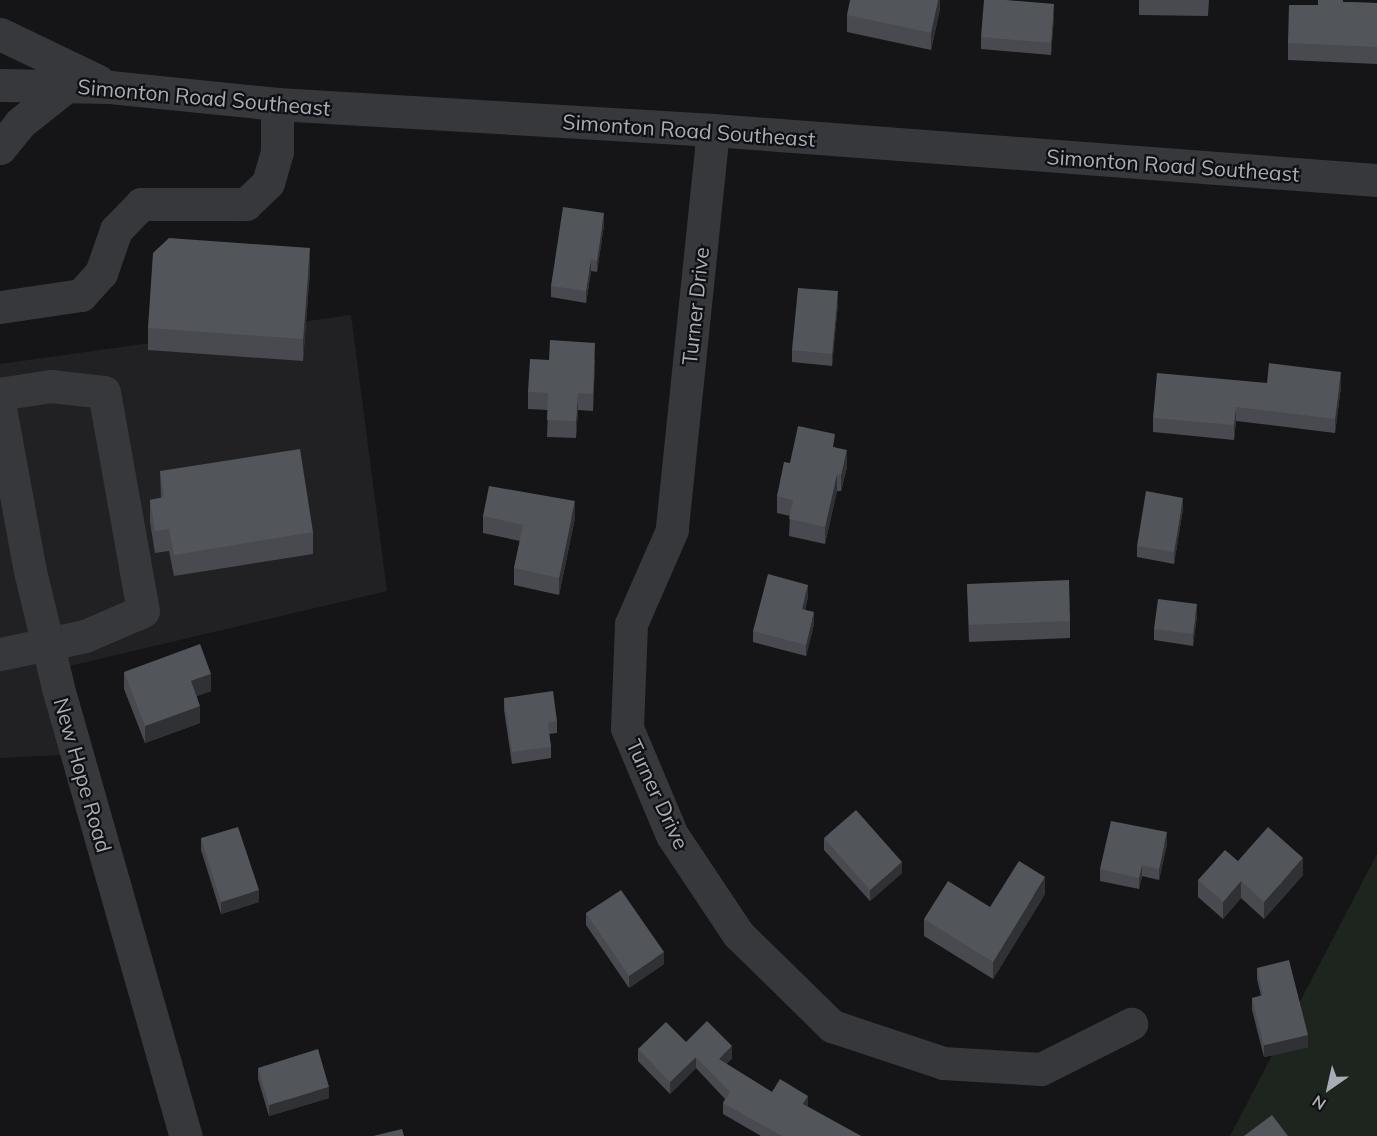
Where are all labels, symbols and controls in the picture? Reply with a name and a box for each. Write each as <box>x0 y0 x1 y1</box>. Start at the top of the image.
street label: Simonton Road Southeast <box>77 73 331 121</box>
street label: Simonton Road Southeast <box>562 109 816 151</box>
street label: Simonton Road Southeast <box>1046 144 1300 186</box>
street label: Turner Drive <box>676 246 714 366</box>
street label: New Hope Road <box>49 695 117 855</box>
street label: Turner Drive <box>622 735 694 853</box>
north arrow <box>1299 1058 1359 1118</box>
text: N <box>1308 1091 1330 1115</box>

